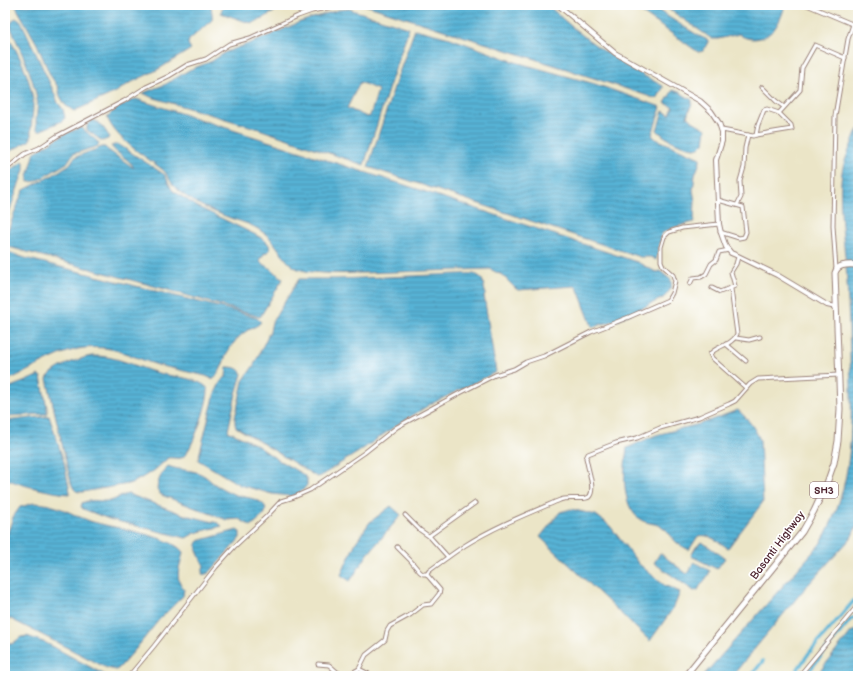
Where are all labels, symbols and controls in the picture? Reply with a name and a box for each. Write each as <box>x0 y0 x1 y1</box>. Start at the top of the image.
road number: SH3 <box>810 482 838 498</box>
street label: Basanti Highway <box>748 509 807 582</box>

